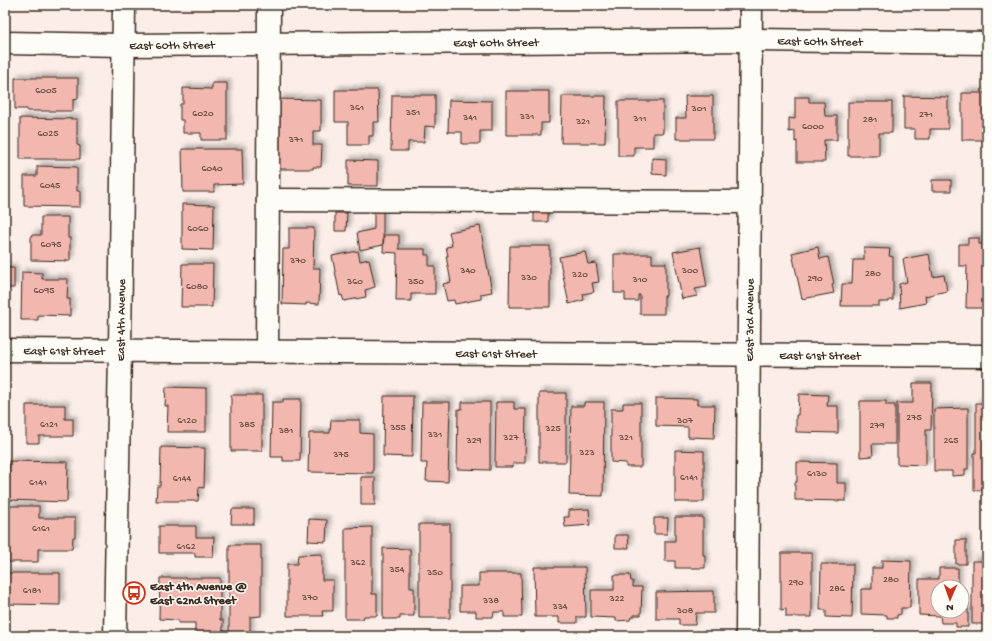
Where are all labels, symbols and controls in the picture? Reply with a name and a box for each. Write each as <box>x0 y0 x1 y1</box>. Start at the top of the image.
street label: East 60th Street <box>777 35 864 50</box>
street label: East 60th Street <box>453 37 540 51</box>
street label: East 60th Street <box>129 39 216 54</box>
house number: 6005 <box>35 85 57 97</box>
house number: 361 <box>349 102 364 114</box>
house number: 301 <box>691 103 706 115</box>
house number: 351 <box>405 107 420 119</box>
house number: 6020 <box>192 108 214 120</box>
house number: 271 <box>919 109 933 121</box>
house number: 331 <box>519 111 534 123</box>
house number: 341 <box>462 112 477 124</box>
house number: 311 <box>632 113 647 125</box>
house number: 281 <box>863 114 877 126</box>
house number: 321 <box>575 116 590 128</box>
house number: 6000 <box>802 121 824 133</box>
house number: 6025 <box>38 128 58 140</box>
house number: 371 <box>288 134 303 146</box>
house number: 6040 <box>201 163 223 175</box>
house number: 6045 <box>40 180 60 192</box>
house number: 6060 <box>187 223 209 235</box>
house number: 6075 <box>40 239 62 251</box>
house number: 370 <box>289 255 306 267</box>
house number: 340 <box>459 265 476 277</box>
house number: 300 <box>681 265 699 277</box>
house number: 280 <box>865 268 881 280</box>
house number: 320 <box>571 269 588 281</box>
house number: 330 <box>520 272 537 284</box>
house number: 290 <box>807 273 823 285</box>
house number: 310 <box>632 274 648 286</box>
house number: 360 <box>346 276 363 288</box>
house number: 350 <box>407 276 424 288</box>
street label: East 4th Avenue <box>115 278 130 361</box>
street label: East 3rd Avenue <box>744 278 758 361</box>
house number: 6080 <box>186 281 208 293</box>
house number: 6095 <box>33 285 55 297</box>
street label: East 61st Street <box>23 345 106 360</box>
street label: East 61st Street <box>455 348 538 362</box>
street label: East 61st Street <box>779 350 862 364</box>
house number: 275 <box>906 412 922 424</box>
house number: 6120 <box>177 415 197 427</box>
house number: 307 <box>676 415 694 427</box>
house number: 6121 <box>40 419 58 431</box>
house number: 385 <box>238 419 255 431</box>
house number: 279 <box>869 420 885 432</box>
house number: 355 <box>389 422 406 434</box>
house number: 325 <box>544 423 561 435</box>
house number: 381 <box>278 425 293 437</box>
house number: 331 <box>427 429 442 441</box>
house number: 327 <box>502 432 519 444</box>
house number: 321 <box>618 432 633 444</box>
house number: 329 <box>465 435 482 447</box>
house number: 265 <box>943 435 959 447</box>
house number: 323 <box>578 447 595 459</box>
house number: 375 <box>332 449 349 461</box>
house number: 6130 <box>807 468 827 480</box>
house number: 6141 <box>680 472 698 484</box>
house number: 6144 <box>173 473 192 485</box>
house number: 6141 <box>29 477 47 489</box>
house number: 6161 <box>32 523 50 535</box>
house number: 6162 <box>176 541 196 553</box>
house number: 362 <box>349 557 366 569</box>
house number: 354 <box>388 564 405 576</box>
house number: 350 <box>426 567 443 579</box>
house number: 280 <box>883 574 899 586</box>
house number: 290 <box>788 577 804 589</box>
north arrow <box>930 579 970 619</box>
bus stop icon: East 4th Avenue @ East 62nd Street <box>121 580 147 606</box>
place label: East 4th Avenue @ East 62nd Street <box>149 581 247 609</box>
house number: 286 <box>829 583 846 595</box>
house number: 6181 <box>23 585 41 597</box>
house number: 370 <box>301 592 318 604</box>
house number: 322 <box>609 593 625 605</box>
house number: 338 <box>482 595 499 607</box>
house number: 334 <box>551 601 568 613</box>
text: N <box>946 601 954 613</box>
house number: 308 <box>676 605 694 617</box>

